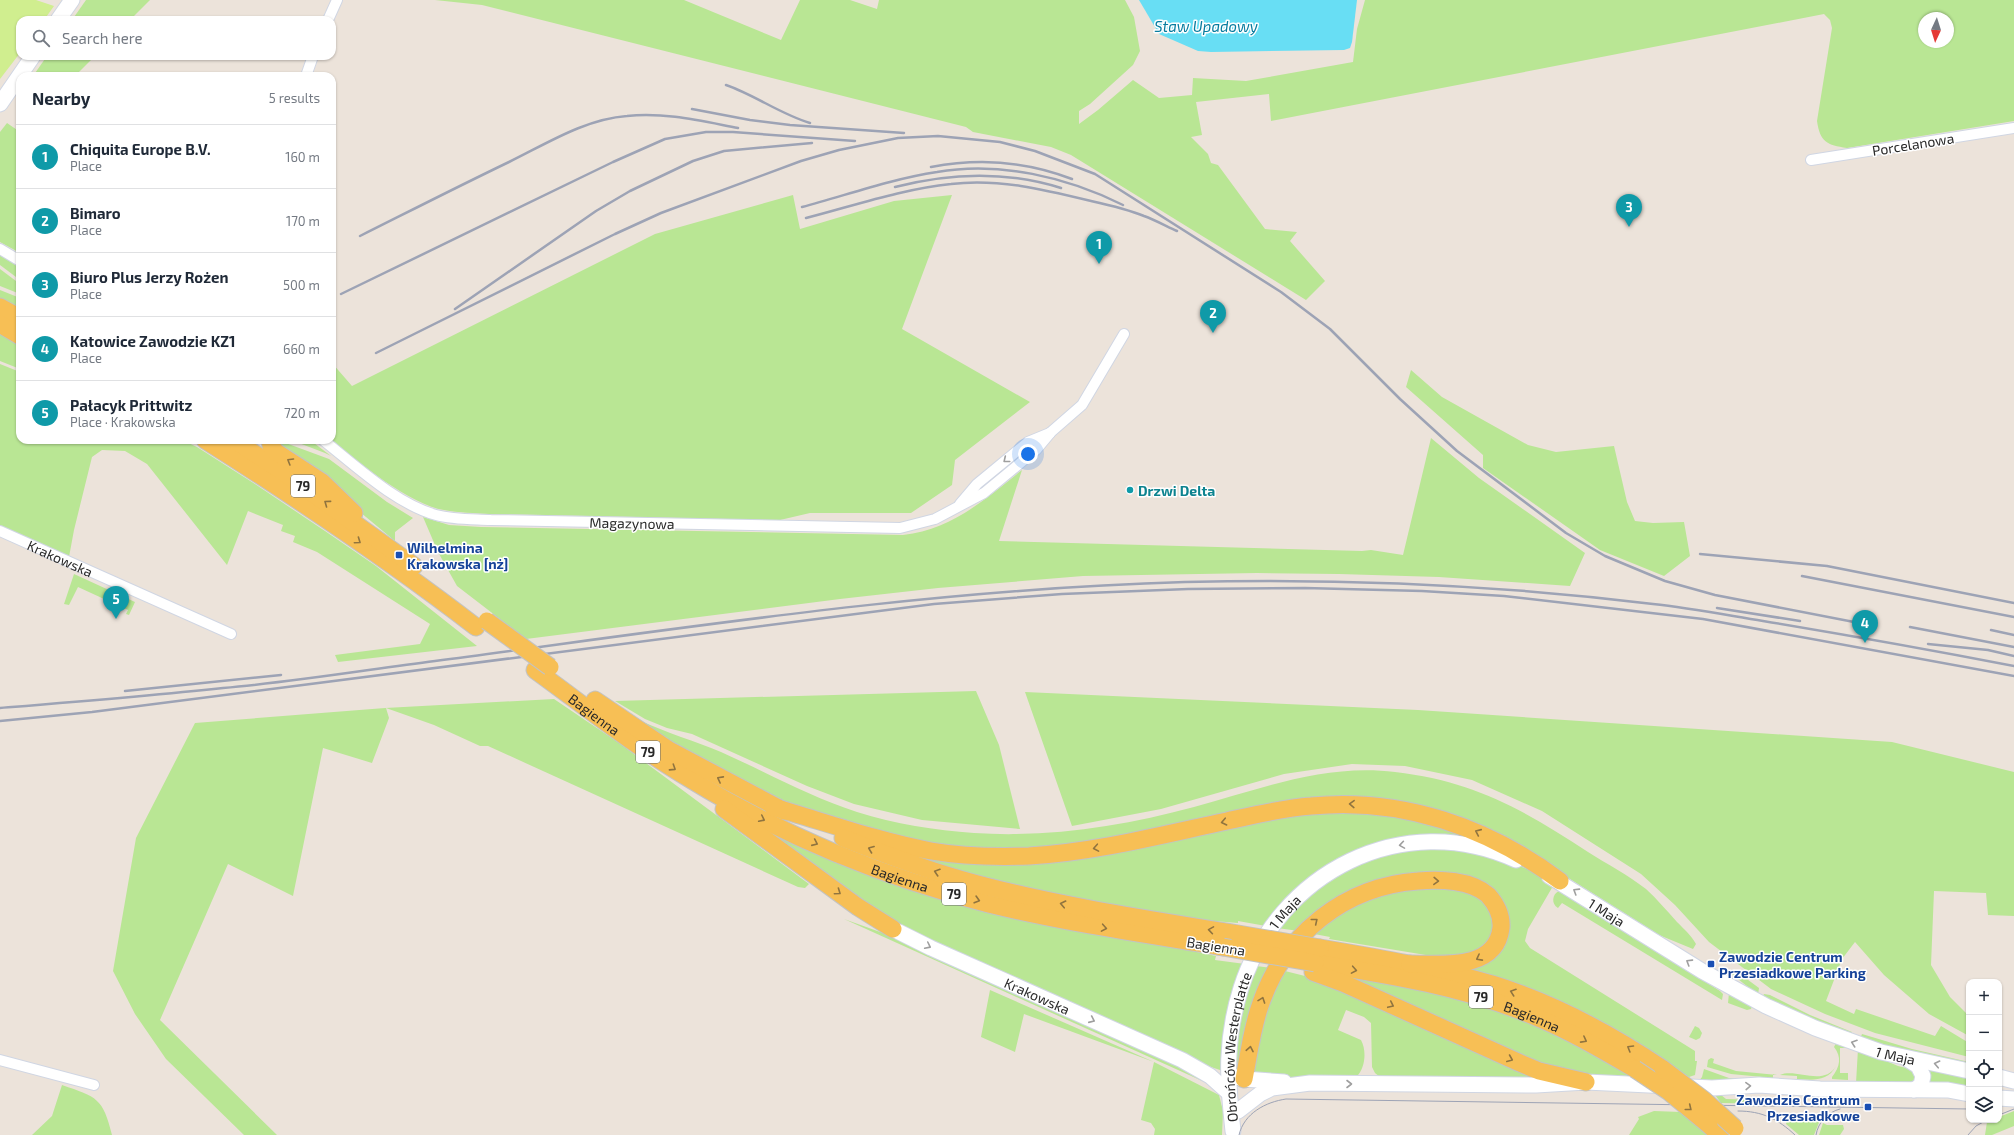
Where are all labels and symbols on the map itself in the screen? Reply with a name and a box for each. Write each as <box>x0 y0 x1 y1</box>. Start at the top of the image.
north arrow <box>1918 12 1954 48</box>
water label: Staw Upadowy <box>1154 17 1258 36</box>
street label: Porcelanowa <box>1871 129 1955 159</box>
pin: 3 <box>1616 194 1642 227</box>
pin: 1 <box>1086 231 1112 264</box>
pin: 2 <box>1200 300 1226 333</box>
your location <box>1018 444 1038 464</box>
one-way arrow <box>1004 455 1011 462</box>
one-way arrow <box>287 458 294 466</box>
road number: 79 <box>291 475 315 497</box>
place label: Drzwi Delta <box>1138 482 1215 499</box>
marker: Drzwi Delta <box>1125 485 1135 495</box>
one-way arrow <box>324 501 331 508</box>
street label: Magazynowa <box>589 514 675 532</box>
street label: Krakowska <box>25 536 96 580</box>
one-way arrow <box>354 536 361 544</box>
place label: Wilhelmina Krakowska [nż] <box>407 539 508 572</box>
marker: Wilhelmina Krakowska [nż] <box>394 550 404 560</box>
pin: 5 <box>103 586 129 619</box>
pin: 4 <box>1852 610 1878 643</box>
street label: Bagienna <box>566 690 623 738</box>
road number: 79 <box>636 741 660 763</box>
one-way arrow <box>668 764 675 771</box>
one-way arrow <box>717 776 724 784</box>
one-way arrow <box>1349 800 1355 808</box>
one-way arrow <box>758 814 765 821</box>
one-way arrow <box>1221 817 1227 825</box>
one-way arrow <box>1475 829 1483 837</box>
one-way arrow <box>811 838 819 846</box>
one-way arrow <box>1399 840 1405 849</box>
one-way arrow <box>1093 843 1100 852</box>
one-way arrow <box>867 845 874 853</box>
street label: Bagienna <box>869 860 931 895</box>
one-way arrow <box>934 868 941 877</box>
one-way arrow <box>1433 876 1439 885</box>
road number: 79 <box>942 883 966 905</box>
one-way arrow <box>833 888 840 895</box>
one-way arrow <box>1573 888 1580 896</box>
street label: 1 Maja <box>1265 891 1304 932</box>
street label: 1 Maja <box>1585 894 1628 930</box>
one-way arrow <box>974 895 981 904</box>
one-way arrow <box>1060 901 1066 909</box>
one-way arrow <box>1311 919 1318 926</box>
one-way arrow <box>1101 923 1108 931</box>
one-way arrow <box>1208 926 1214 934</box>
street label: Bagienna <box>1185 933 1247 959</box>
one-way arrow <box>924 941 931 949</box>
place label: Zawodzie Centrum Przesiadkowe Parking <box>1719 948 1866 981</box>
one-way arrow <box>1476 953 1483 961</box>
marker: Zawodzie Centrum Przesiadkowe Parking <box>1706 959 1716 969</box>
one-way arrow <box>1686 960 1693 967</box>
one-way arrow <box>1351 965 1357 973</box>
street label: Obrońców Westerplatte <box>1220 969 1255 1123</box>
street label: Krakowska <box>1002 973 1073 1017</box>
road number: 79 <box>1469 986 1493 1008</box>
one-way arrow <box>1510 988 1517 996</box>
one-way arrow <box>1258 996 1266 1003</box>
street label: Bagienna <box>1502 997 1563 1035</box>
one-way arrow <box>1387 1000 1394 1008</box>
one-way arrow <box>1089 1016 1096 1024</box>
one-way arrow <box>1580 1035 1587 1043</box>
one-way arrow <box>1851 1039 1858 1047</box>
street label: 1 Maja <box>1873 1042 1917 1068</box>
one-way arrow <box>1245 1045 1254 1052</box>
one-way arrow <box>1627 1045 1634 1053</box>
one-way arrow <box>1505 1054 1513 1062</box>
one-way arrow <box>1934 1060 1940 1068</box>
one-way arrow <box>1346 1080 1352 1088</box>
one-way arrow <box>1745 1081 1751 1090</box>
place label: Zawodzie Centrum Przesiadkowe <box>1736 1091 1860 1124</box>
marker: Zawodzie Centrum Przesiadkowe <box>1863 1102 1873 1112</box>
one-way arrow <box>1684 1104 1692 1111</box>

